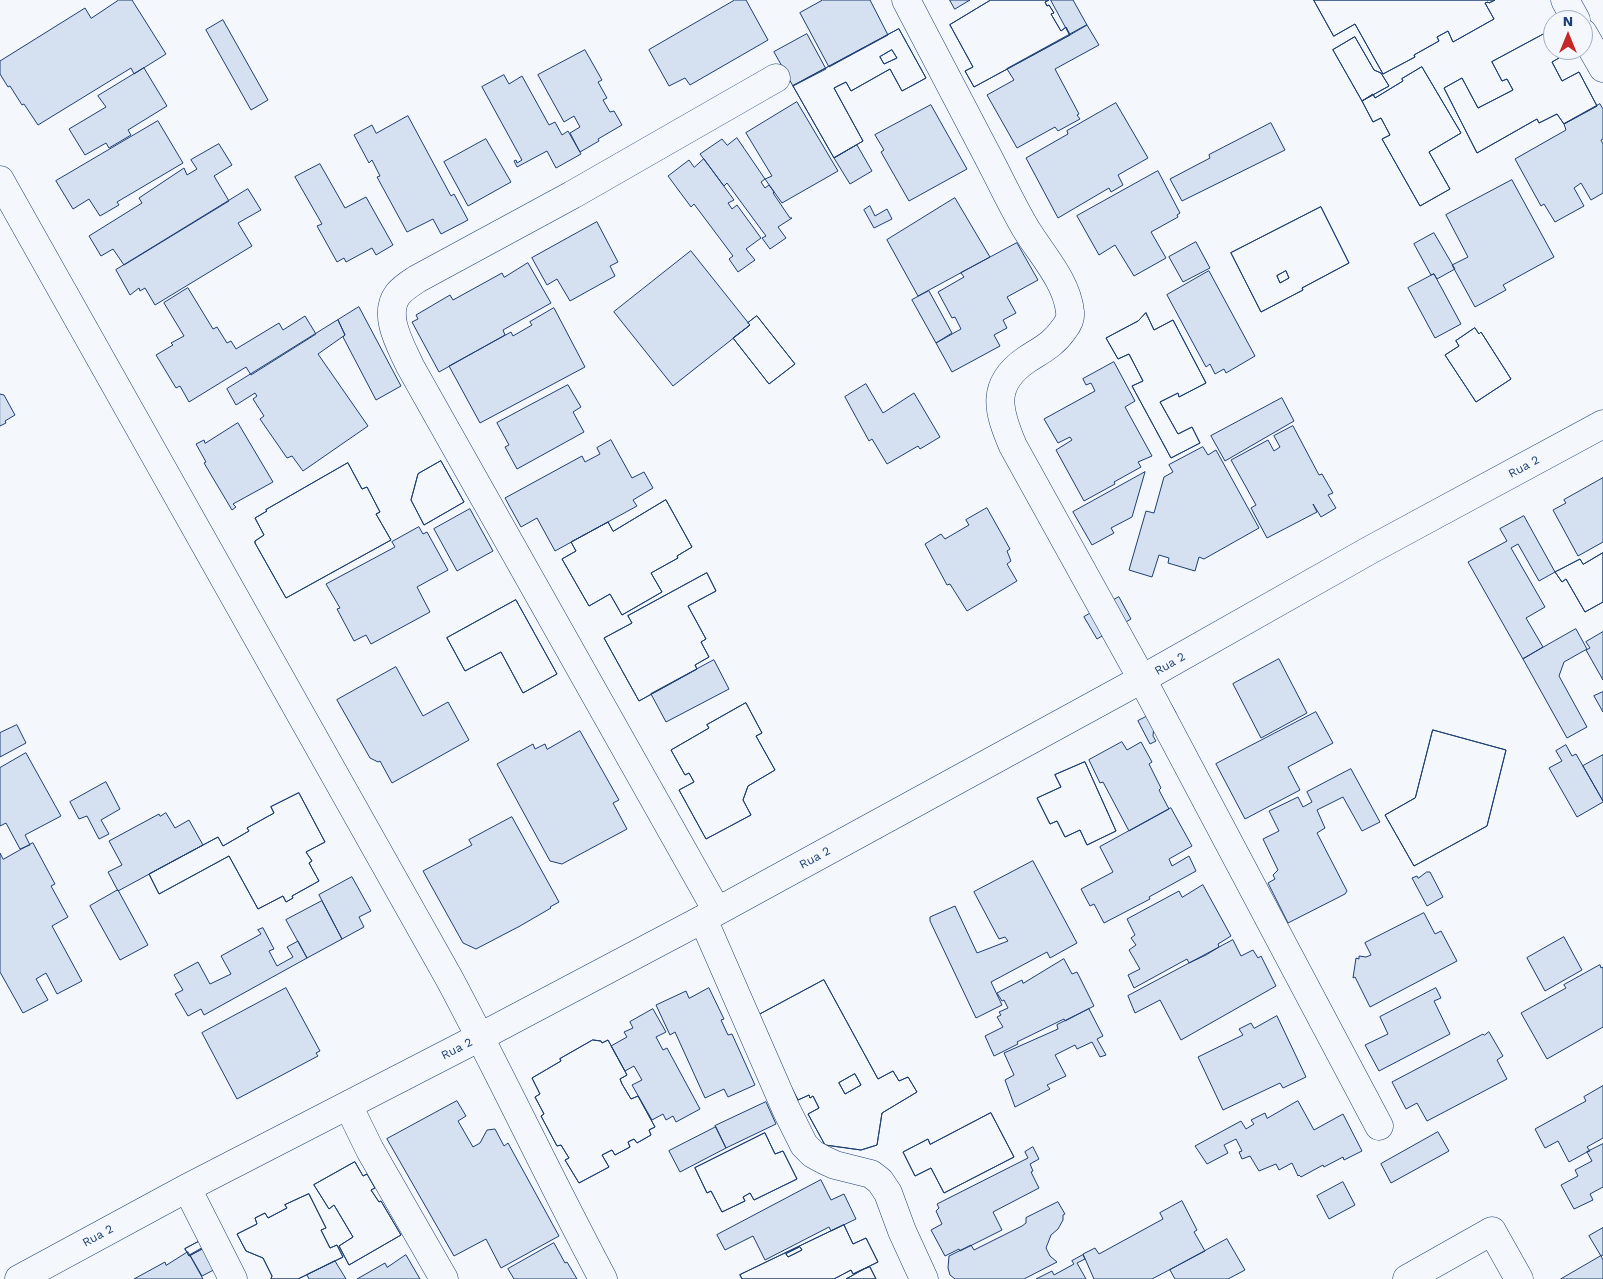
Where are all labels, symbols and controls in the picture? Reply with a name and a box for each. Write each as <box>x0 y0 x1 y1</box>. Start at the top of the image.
north arrow <box>1543 10 1593 60</box>
text: N <box>1563 13 1573 29</box>
street label: Rua 2 <box>1506 453 1542 481</box>
street label: Rua 2 <box>1152 649 1188 679</box>
street label: Rua 2 <box>797 844 833 872</box>
street label: Rua 2 <box>439 1035 475 1063</box>
street label: Rua 2 <box>80 1222 116 1250</box>

